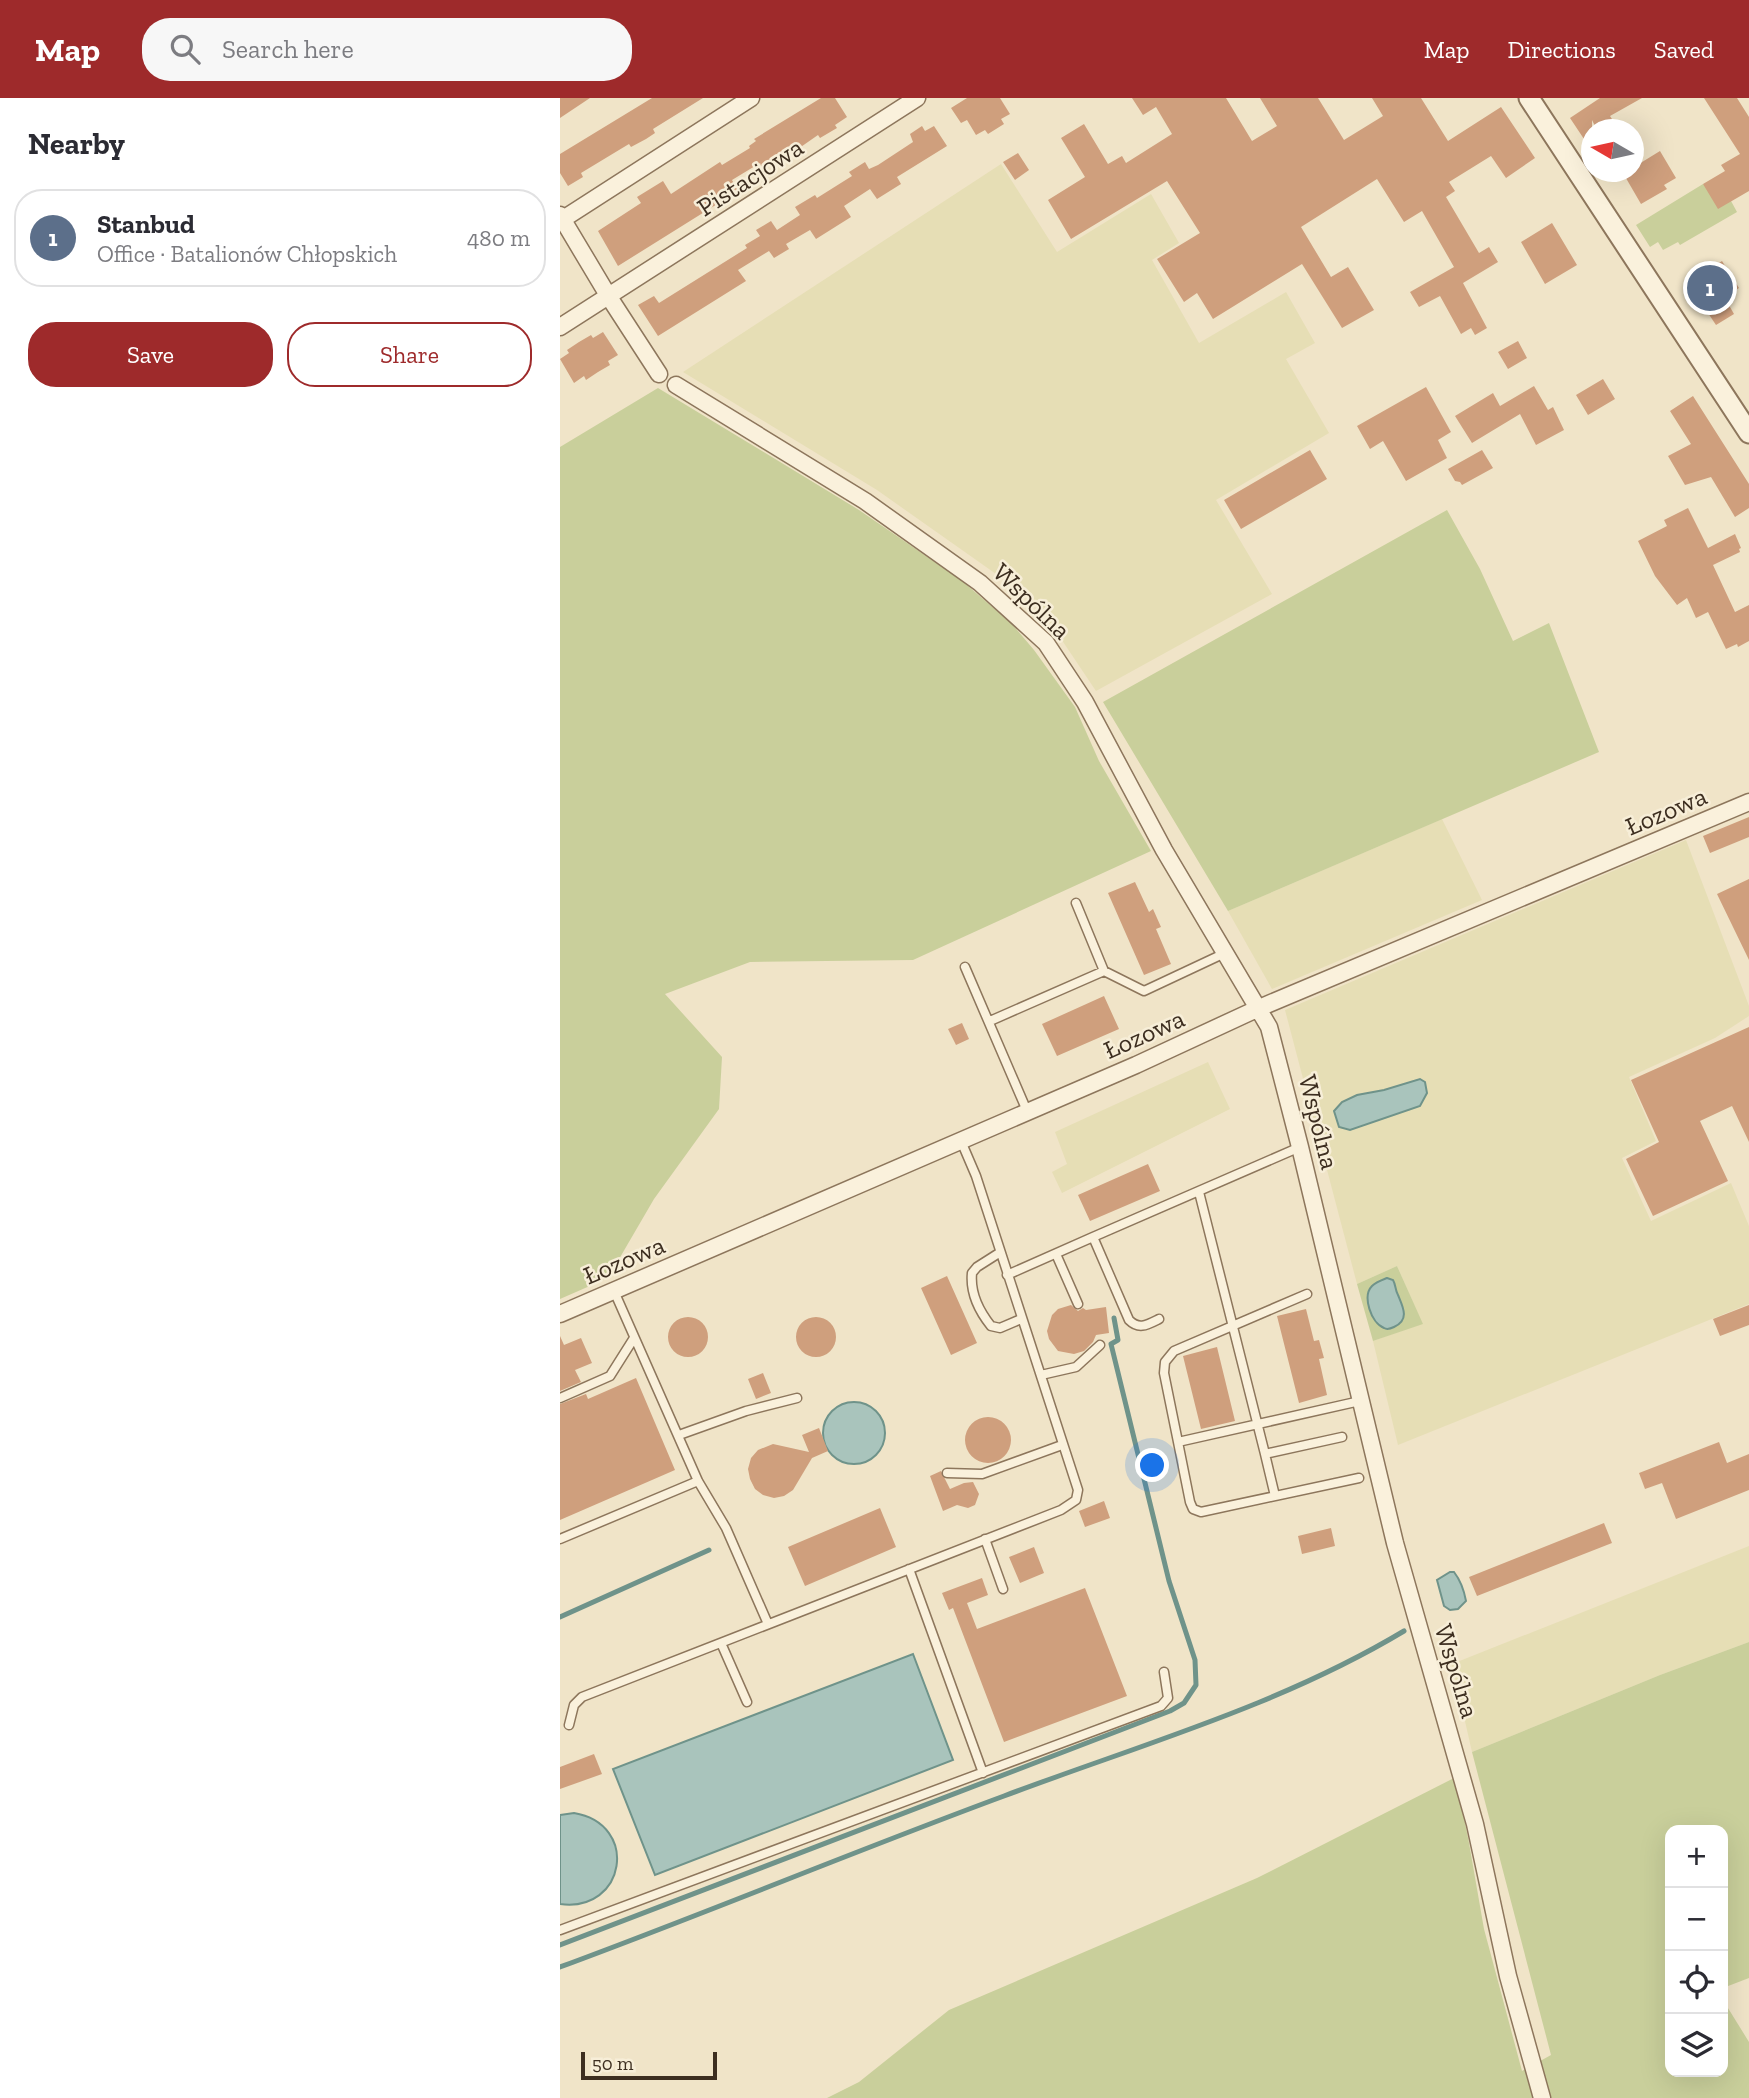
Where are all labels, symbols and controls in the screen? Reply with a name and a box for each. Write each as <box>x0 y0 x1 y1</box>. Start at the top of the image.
search box <box>142 18 632 81</box>
text: Map <box>35 30 100 69</box>
icon: search <box>166 30 204 68</box>
text: Search here <box>222 33 354 65</box>
text: Map <box>1424 35 1470 64</box>
text: Directions <box>1508 35 1616 64</box>
text: Saved <box>1654 35 1714 64</box>
north arrow <box>1581 119 1644 182</box>
text: Nearby <box>28 126 125 162</box>
street label: Pistacjowa <box>691 131 809 223</box>
text: Stanbud <box>97 208 195 240</box>
text: 1 <box>48 224 58 252</box>
text: 480 m <box>467 224 530 252</box>
text: Office · Batalionów Chłopskich <box>97 240 397 268</box>
pin: 1 <box>1687 262 1733 314</box>
button: Save <box>28 322 273 387</box>
button: Share <box>287 322 532 387</box>
street label: Wspólna <box>986 556 1078 646</box>
street label: Łozowa <box>1621 779 1712 842</box>
street label: Łozowa <box>1099 1002 1190 1066</box>
street label: Wspólna <box>1292 1071 1346 1173</box>
street label: Łozowa <box>579 1228 670 1291</box>
your location <box>1135 1448 1169 1482</box>
street label: Wspólna <box>1428 1620 1487 1722</box>
map controls <box>1665 1825 1728 2077</box>
button: + <box>1665 1825 1728 1888</box>
button: − <box>1665 1888 1728 1951</box>
button: locate <box>1665 1951 1728 2014</box>
button: layers <box>1665 2014 1728 2077</box>
scale bar <box>581 2049 718 2081</box>
text: 50 m <box>592 2052 633 2075</box>

